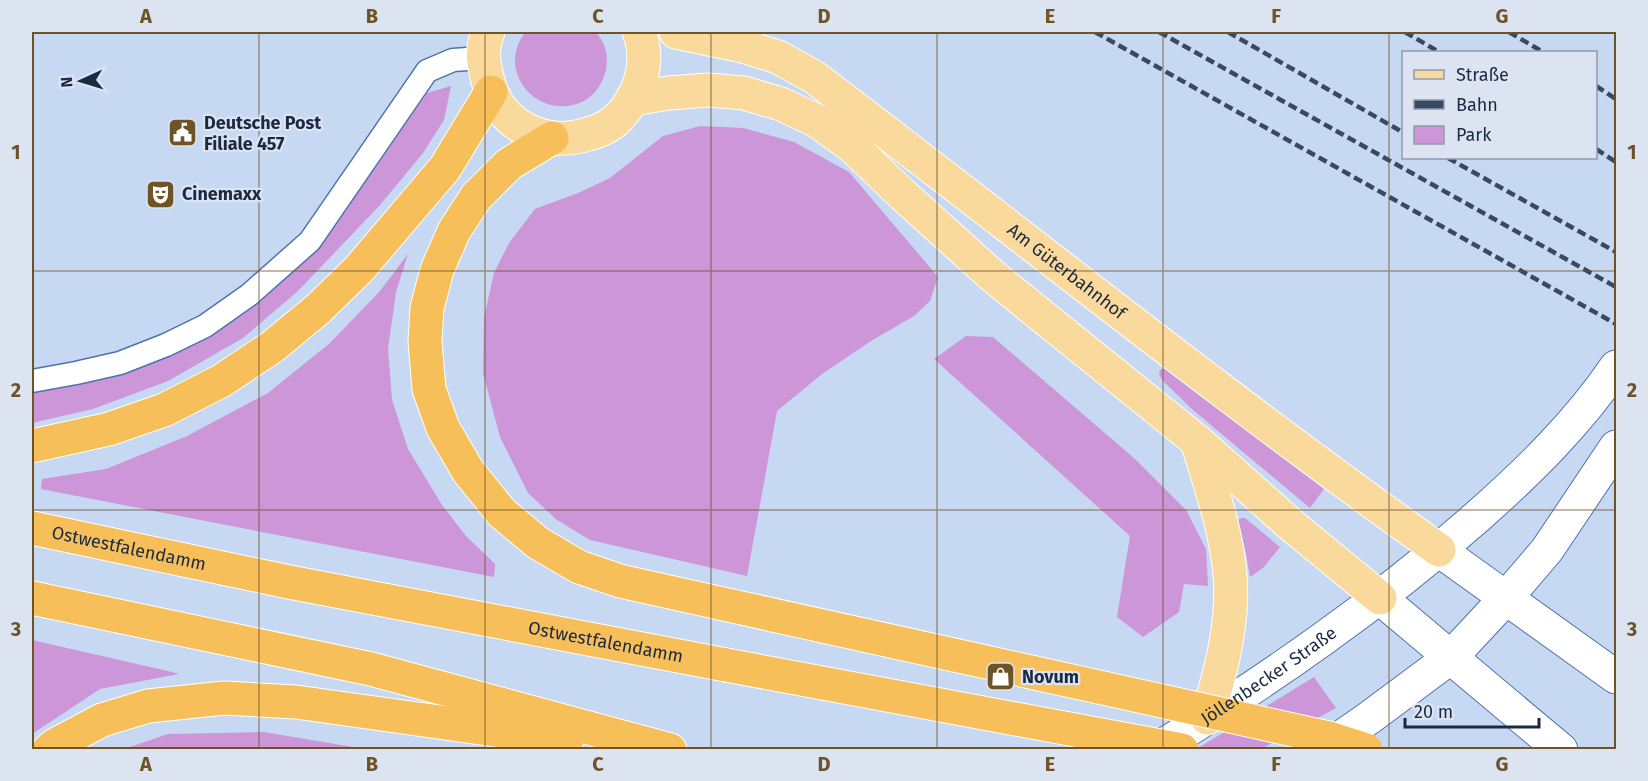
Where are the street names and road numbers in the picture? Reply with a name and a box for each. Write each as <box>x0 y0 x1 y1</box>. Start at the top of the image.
street label: Am Güterbahnhof <box>1003 219 1132 325</box>
street label: Ostwestfalendamm <box>50 521 208 575</box>
street label: Ostwestfalendamm <box>526 617 685 668</box>
street label: Jöllenbecker Straße <box>1197 622 1341 730</box>

